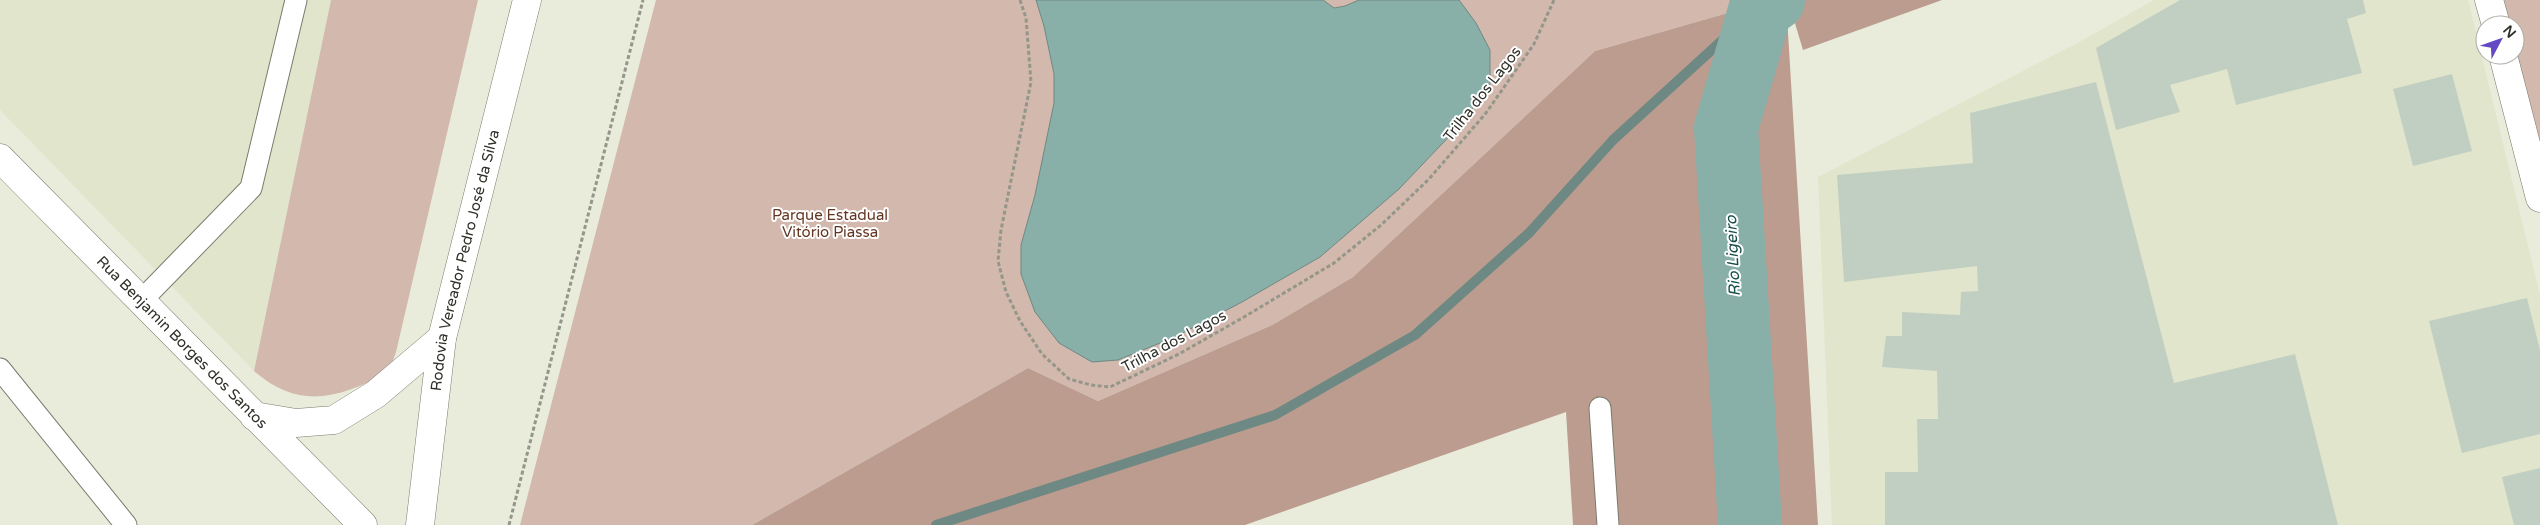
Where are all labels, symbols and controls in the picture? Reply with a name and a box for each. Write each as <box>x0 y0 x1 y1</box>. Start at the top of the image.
north arrow <box>2475 15 2525 65</box>
text: N <box>2499 22 2520 42</box>
street label: Trilha dos Lagos <box>1439 43 1525 145</box>
street label: Rodovia Vereador Pedro José da Silva <box>427 128 503 392</box>
park label: Parque Estadual Vitório Piassa <box>772 206 888 241</box>
water label: Rio Ligeiro <box>1721 214 1745 297</box>
street label: Rua Benjamin Borges dos Santos <box>93 252 271 432</box>
street label: Trilha dos Lagos <box>1119 306 1229 376</box>

